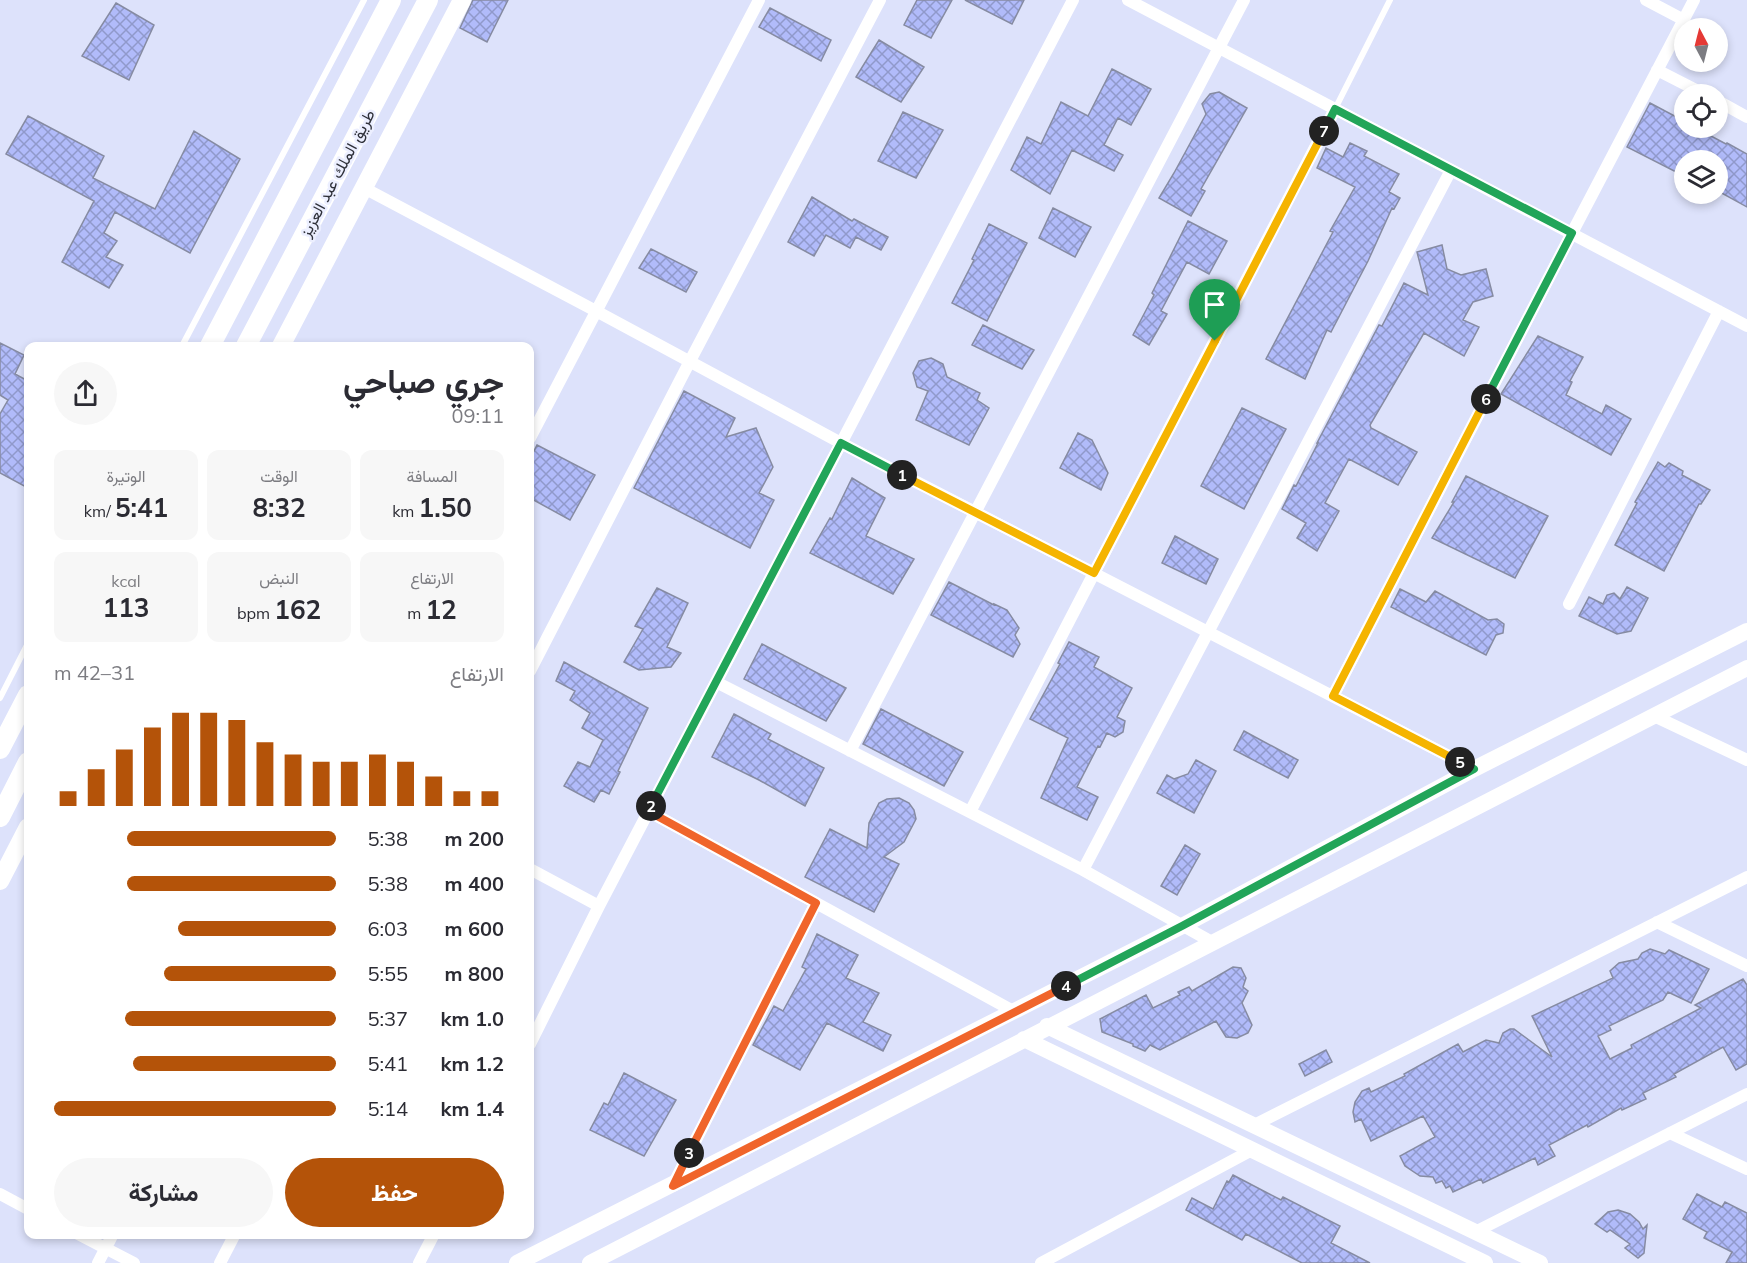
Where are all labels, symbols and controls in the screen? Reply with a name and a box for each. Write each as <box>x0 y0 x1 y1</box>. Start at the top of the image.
north arrow <box>1674 18 1728 72</box>
map controls <box>1674 18 1728 204</box>
button: locate <box>1674 84 1728 138</box>
street label: طريق الملك عبد العزيز <box>295 106 380 241</box>
pin: 7 <box>1309 116 1339 146</box>
text: 7 <box>1319 121 1329 141</box>
button: layers <box>1674 150 1728 204</box>
pin <box>1189 279 1240 341</box>
icon: arrive <box>1198 288 1231 321</box>
text: جري صباحي <box>343 360 504 401</box>
button: share <box>54 362 117 425</box>
pin: 6 <box>1471 384 1501 414</box>
text: 6 <box>1481 389 1491 409</box>
text: 09:11 <box>451 403 504 428</box>
pin: 1 <box>887 460 917 490</box>
text: 1 <box>897 465 907 485</box>
text: الوتيرة <box>106 466 146 486</box>
text: الوقت <box>260 466 298 486</box>
text: المسافة <box>407 466 457 486</box>
text: 5:41 <box>115 491 168 524</box>
text: 8:32 <box>252 491 306 524</box>
text: 1.50 <box>419 491 472 524</box>
text: /km <box>84 501 115 521</box>
text: km <box>392 501 419 521</box>
text: النبض <box>259 568 299 588</box>
text: الارتفاع <box>410 568 454 588</box>
text: kcal <box>111 571 141 591</box>
text: 113 <box>103 591 149 624</box>
text: 162 <box>274 593 321 626</box>
text: 12 <box>426 593 457 626</box>
text: bpm <box>237 603 274 623</box>
text: m <box>407 603 426 623</box>
text: 31–42 m <box>54 660 135 685</box>
text: الارتفاع <box>450 661 504 686</box>
pin: 5 <box>1445 747 1475 777</box>
text: 5 <box>1455 752 1465 772</box>
pin: 2 <box>636 791 666 821</box>
text: 2 <box>646 796 656 816</box>
text: 5:38 <box>367 826 408 851</box>
text: 200 m <box>445 826 504 851</box>
text: 5:38 <box>367 871 408 896</box>
text: 400 m <box>445 871 504 896</box>
text: 6:03 <box>367 916 408 941</box>
text: 600 m <box>445 916 504 941</box>
text: 5:55 <box>367 961 408 986</box>
text: 800 m <box>445 961 504 986</box>
pin: 4 <box>1051 971 1081 1001</box>
text: 4 <box>1061 976 1071 996</box>
text: 5:37 <box>367 1006 408 1031</box>
text: 1.0 km <box>441 1006 504 1031</box>
text: 5:41 <box>367 1051 408 1076</box>
text: 1.2 km <box>441 1051 504 1076</box>
text: 5:14 <box>367 1096 408 1121</box>
text: 1.4 km <box>441 1096 504 1121</box>
pin: 3 <box>674 1138 704 1168</box>
text: 3 <box>684 1143 694 1163</box>
button: مشاركة <box>54 1158 273 1227</box>
button: حفظ <box>285 1158 504 1227</box>

